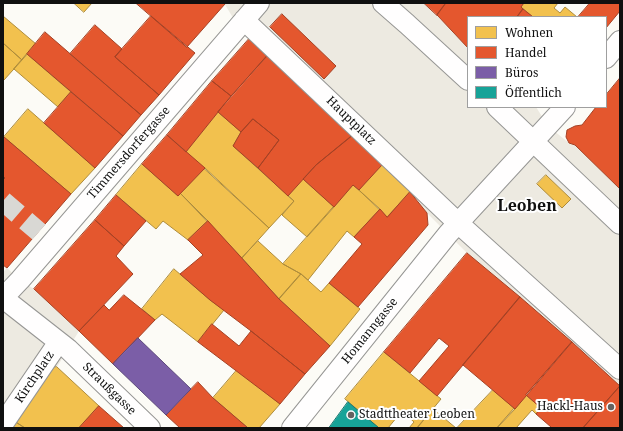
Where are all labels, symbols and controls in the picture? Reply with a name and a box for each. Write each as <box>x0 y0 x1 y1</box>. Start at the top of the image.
legend <box>467 16 607 108</box>
text: Wohnen <box>505 24 553 41</box>
text: Handel <box>505 44 547 61</box>
text: Büros <box>505 64 538 81</box>
text: Öffentlich <box>505 84 562 101</box>
street label: Hauptplatz <box>323 94 379 148</box>
street label: Timmersdorfergasse <box>85 104 173 202</box>
district label: Leoben <box>497 196 557 216</box>
street label: Homanngasse <box>339 295 401 367</box>
street label: Kirchplatz <box>12 348 58 406</box>
street label: Straußgasse <box>79 360 139 418</box>
place label: Hackl-Haus <box>537 400 603 414</box>
marker: Hackl-Haus <box>606 402 616 412</box>
place label: Stadttheater Leoben <box>359 408 475 422</box>
marker: Stadttheater Leoben <box>346 410 356 420</box>

